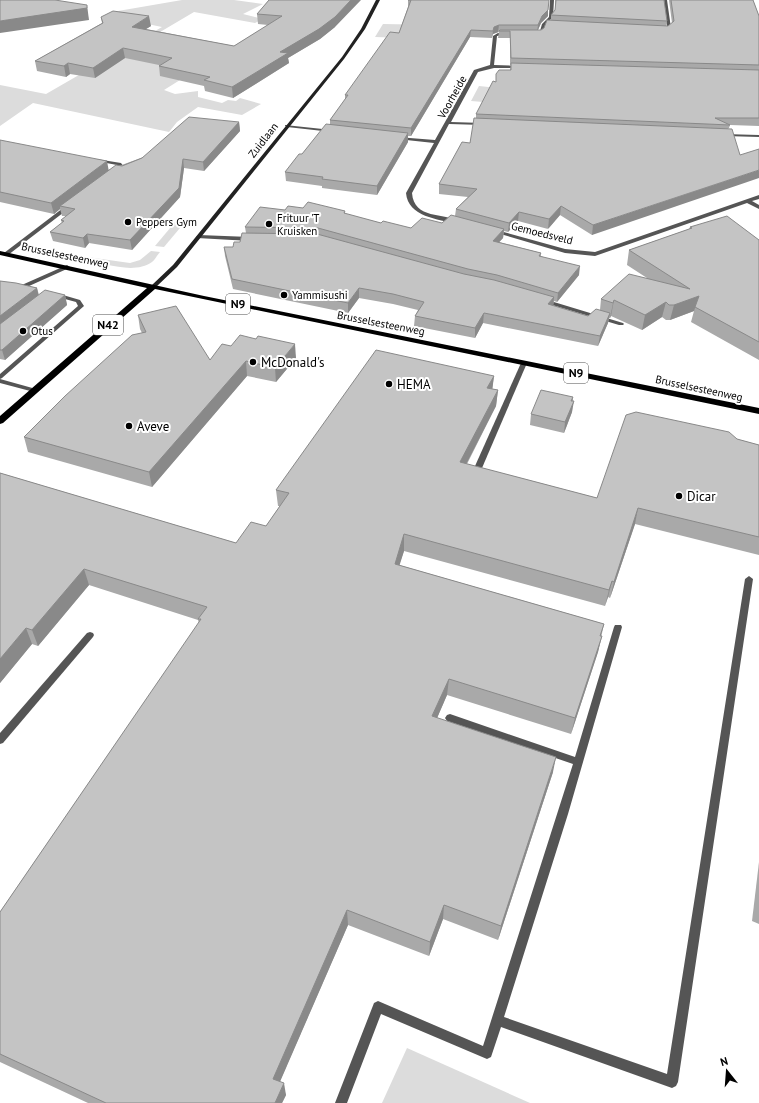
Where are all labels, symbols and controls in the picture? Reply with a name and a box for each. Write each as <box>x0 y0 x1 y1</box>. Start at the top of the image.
street label: Voorheide <box>434 73 470 122</box>
street label: Zuidlaan <box>245 120 281 160</box>
place label: Frituur 'T Kruisken <box>277 211 319 238</box>
place label: Peppers Gym <box>136 215 197 229</box>
marker: Peppers Gym <box>123 217 133 227</box>
marker: Frituur 'T Kruisken <box>264 219 274 229</box>
street label: Gemoedsveld <box>510 219 574 247</box>
street label: Brusselsesteenweg <box>20 239 110 271</box>
place label: Yammisushi <box>292 288 348 302</box>
marker: Yammisushi <box>279 290 289 300</box>
road number: N9 <box>226 294 250 314</box>
street label: Brusselsesteenweg <box>336 308 426 338</box>
road number: N42 <box>93 315 123 335</box>
place label: Otus <box>31 324 53 338</box>
marker: Otus <box>18 326 28 336</box>
place label: McDonald's <box>261 354 324 371</box>
marker: McDonald's <box>248 357 258 367</box>
road number: N9 <box>564 363 588 383</box>
street label: Brusselsesteenweg <box>654 372 744 404</box>
place label: HEMA <box>397 376 431 393</box>
marker: HEMA <box>384 379 394 389</box>
place label: Aveve <box>137 418 169 435</box>
marker: Aveve <box>124 421 134 431</box>
place label: Dicar <box>687 488 716 505</box>
marker: Dicar <box>674 491 684 501</box>
north arrow <box>707 1051 747 1091</box>
text: N <box>719 1054 730 1069</box>

